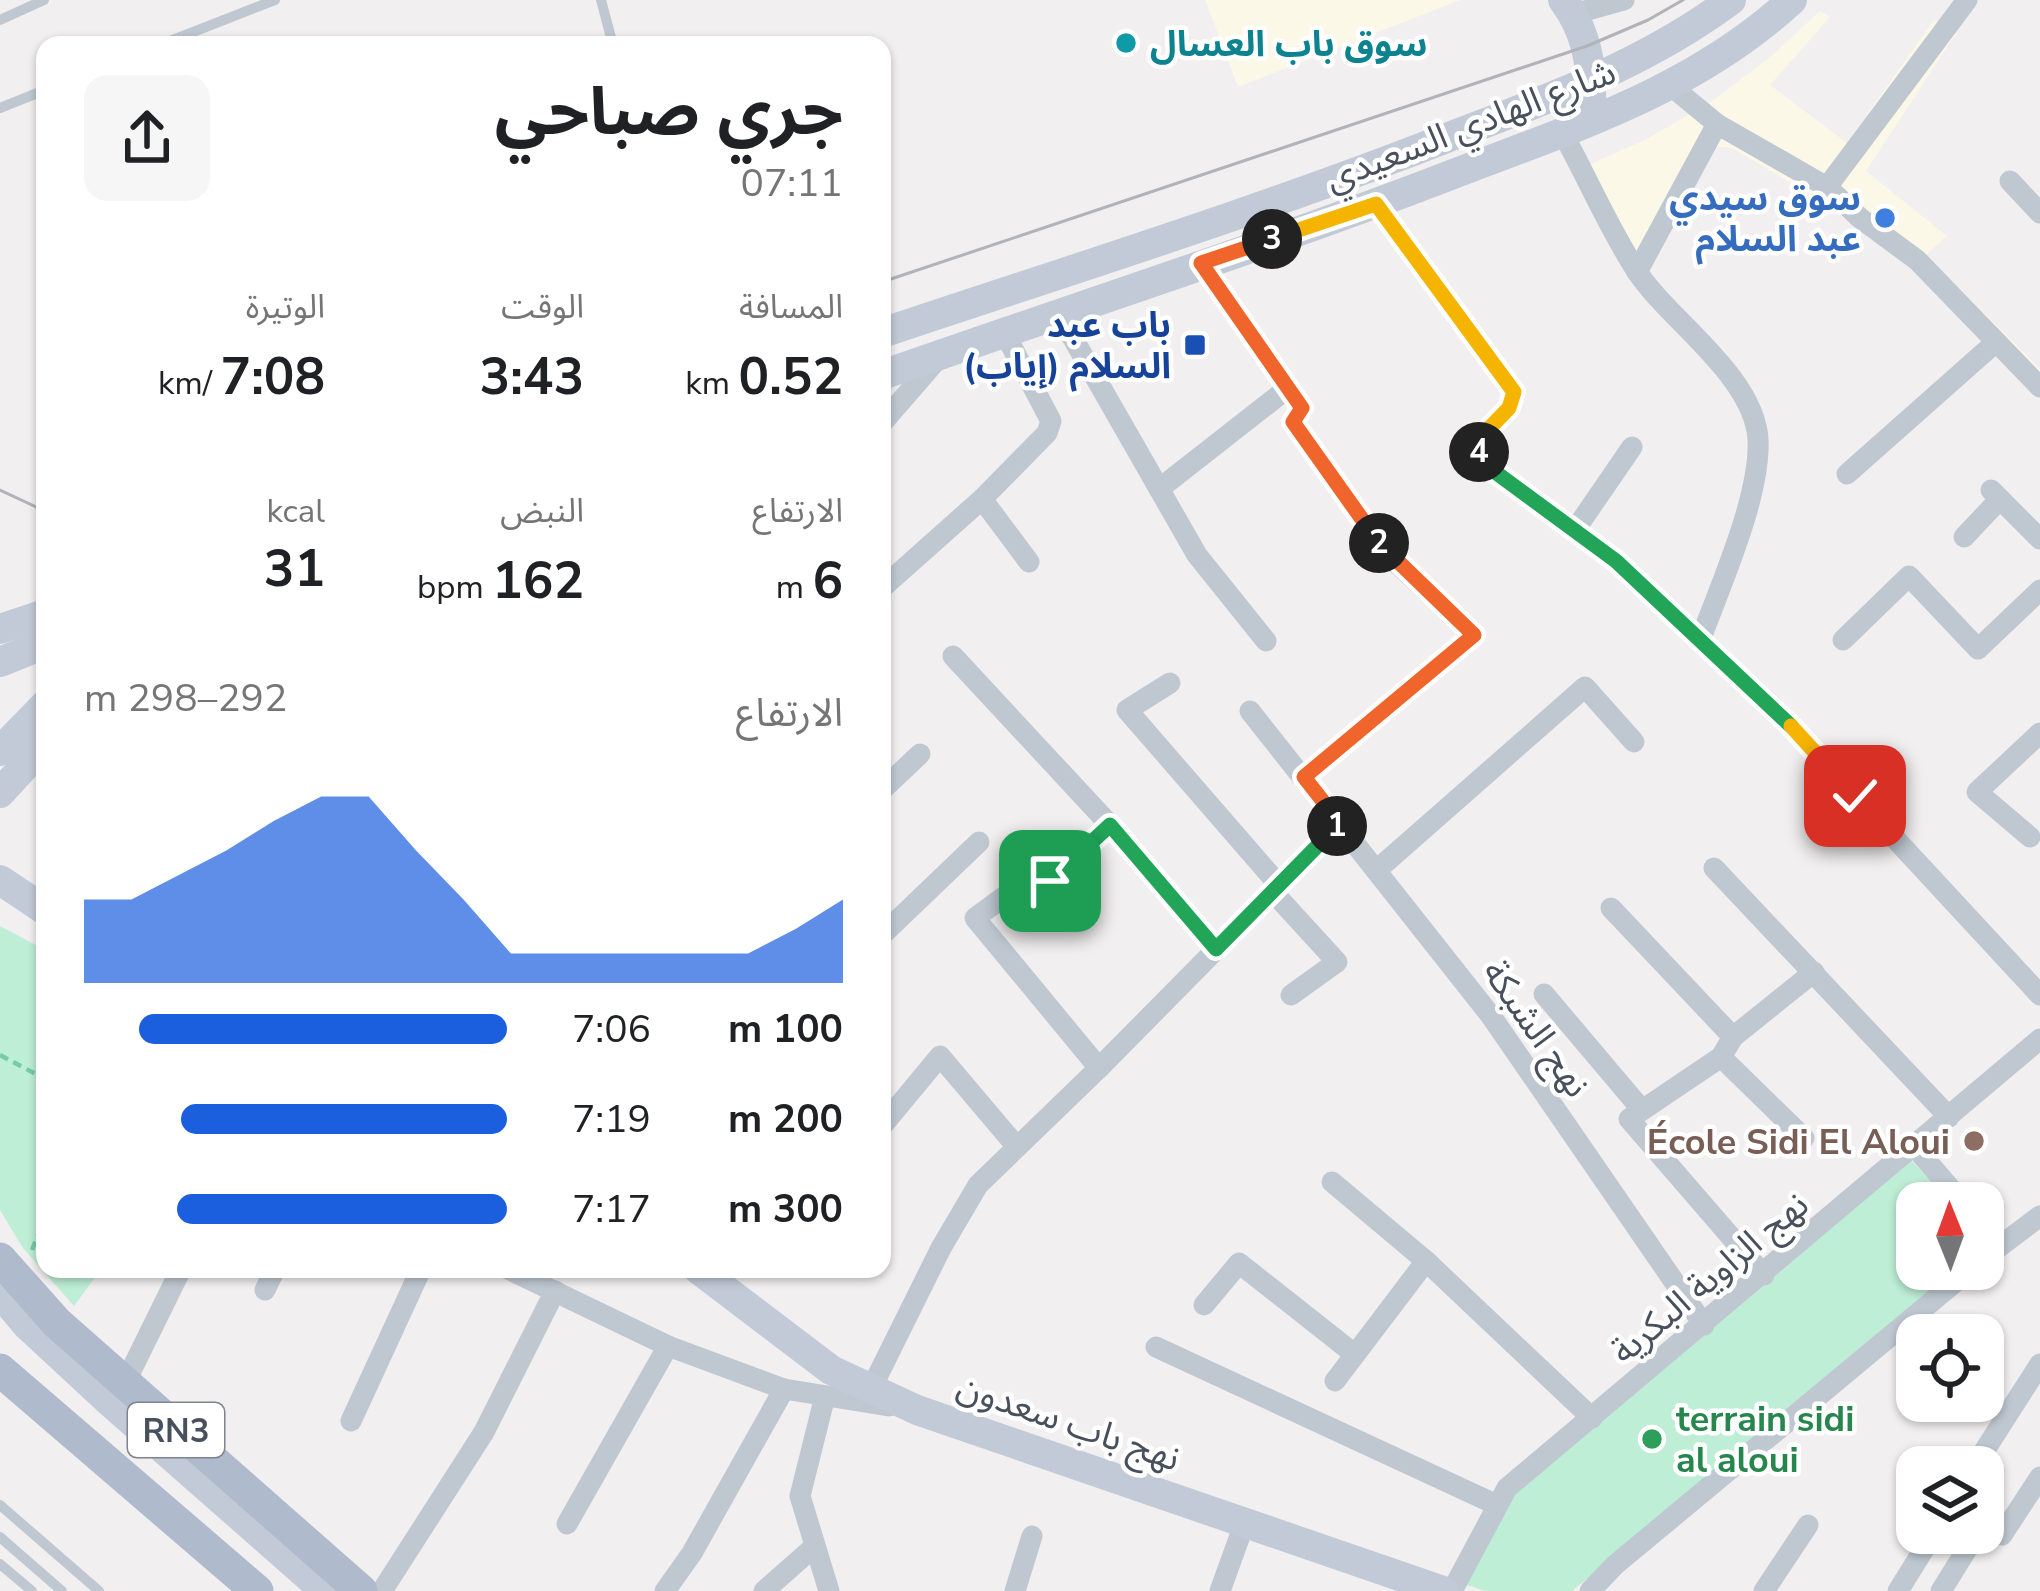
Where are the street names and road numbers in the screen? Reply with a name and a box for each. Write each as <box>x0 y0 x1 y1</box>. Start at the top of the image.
street label: شارع الهادي السعيدي <box>1318 48 1624 205</box>
street label: نهج الشبكة <box>1470 950 1601 1108</box>
street label: نهج الزاوية البكرية <box>1601 1181 1820 1376</box>
street label: نهج باب سعدون <box>950 1361 1186 1484</box>
road number: RN3 <box>128 1403 224 1457</box>

